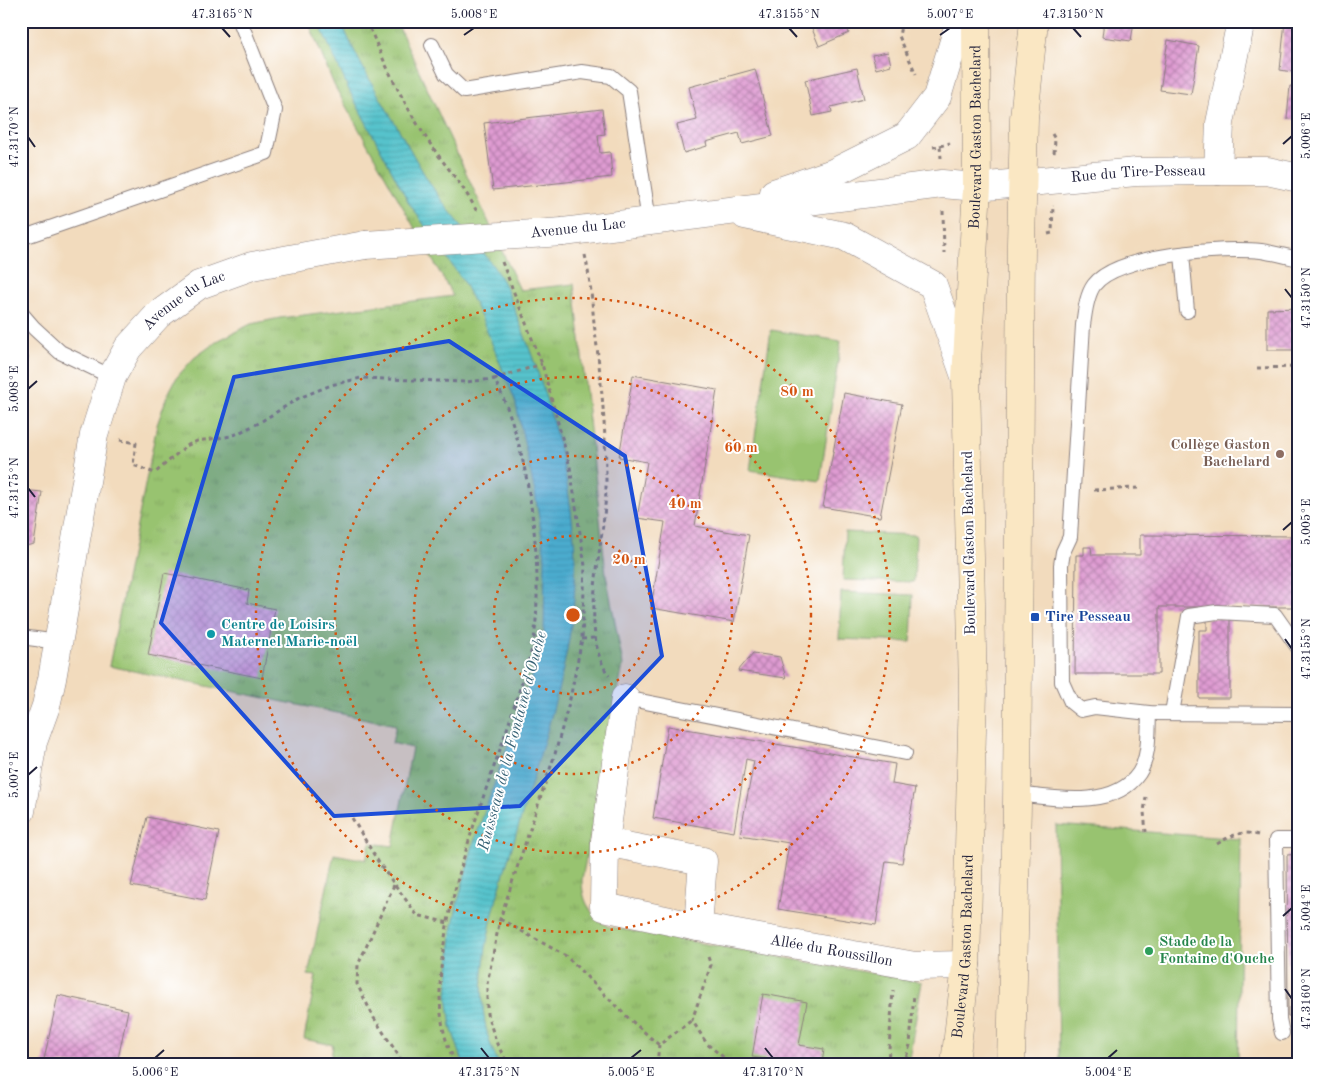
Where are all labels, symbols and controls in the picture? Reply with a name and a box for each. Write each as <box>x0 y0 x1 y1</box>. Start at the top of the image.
text: 47.3165°N <box>191 8 253 21</box>
text: 5.008°E <box>451 8 497 21</box>
text: 47.3155°N <box>758 8 820 21</box>
text: 5.007°E <box>927 8 973 21</box>
text: 47.3150°N <box>1042 8 1104 21</box>
street label: Boulevard Gaston Bachelard <box>967 45 985 230</box>
text: 47.3170°N <box>9 106 21 168</box>
text: 5.006°E <box>1300 113 1313 159</box>
street label: Rue du Tire-Pesseau <box>1070 164 1206 186</box>
street label: Avenue du Lac <box>530 216 627 241</box>
text: 47.3150°N <box>1300 267 1313 329</box>
street label: Avenue du Lac <box>140 269 228 333</box>
text: 5.008°E <box>8 366 21 412</box>
text: 80 m <box>780 385 814 400</box>
place label: Collège Gaston Bachelard <box>1170 438 1270 470</box>
text: 60 m <box>724 441 758 456</box>
marker: Collège Gaston Bachelard <box>1274 448 1286 460</box>
street label: Boulevard Gaston Bachelard <box>961 451 979 635</box>
text: 47.3175°N <box>8 457 21 519</box>
text: 40 m <box>668 497 702 512</box>
text: 5.005°E <box>1300 499 1313 545</box>
text: 20 m <box>612 553 646 568</box>
centre of rings <box>564 606 582 624</box>
place label: Tire Pesseau <box>1045 610 1131 625</box>
marker: Tire Pesseau <box>1029 611 1041 623</box>
place label: Centre de Loisirs Maternel Marie-noël <box>221 618 358 650</box>
text: 47.3155°N <box>1300 618 1313 680</box>
marker: Centre de Loisirs Maternel Marie-noël <box>205 628 217 640</box>
water label: Ruisseau de la Fontaine d'Ouche <box>476 629 550 853</box>
text: 5.007°E <box>8 752 21 798</box>
street label: Boulevard Gaston Bachelard <box>950 854 976 1039</box>
text: 5.004°E <box>1300 885 1313 931</box>
street label: Allée du Roussillon <box>769 933 894 969</box>
place label: Stade de la Fontaine d'Ouche <box>1159 935 1275 967</box>
marker: Stade de la Fontaine d'Ouche <box>1143 945 1155 957</box>
text: 47.3160°N <box>1301 968 1313 1030</box>
text: 5.006°E <box>132 1066 178 1079</box>
text: 47.3175°N <box>458 1066 520 1079</box>
text: 5.005°E <box>608 1066 654 1079</box>
text: 5.004°E <box>1085 1066 1131 1079</box>
text: 47.3170°N <box>742 1067 804 1079</box>

